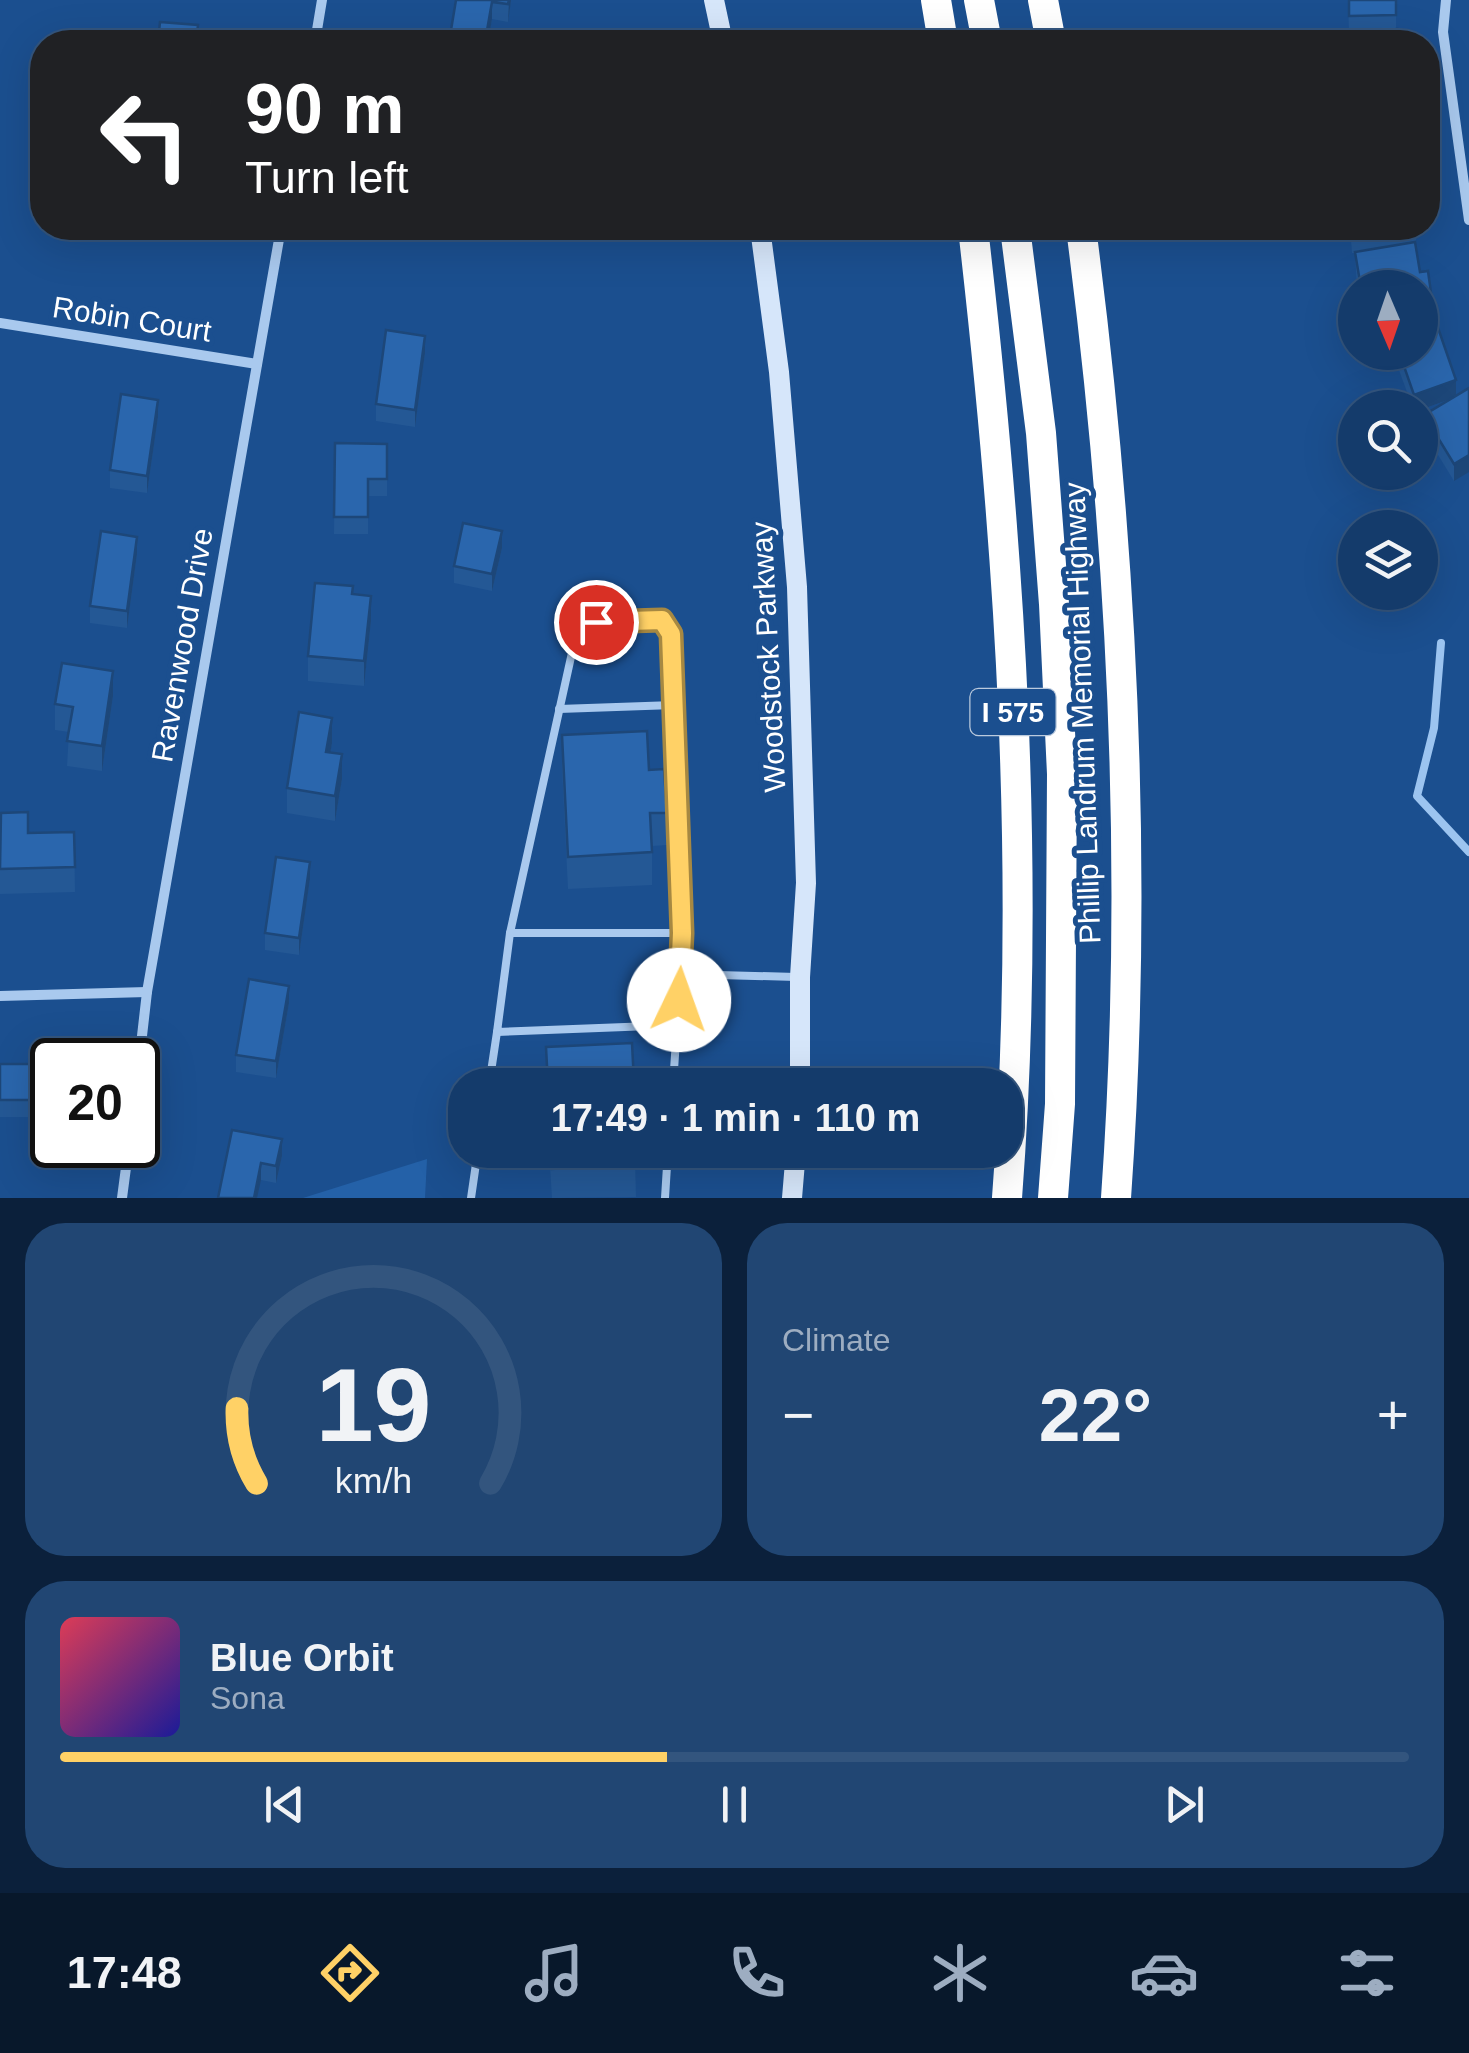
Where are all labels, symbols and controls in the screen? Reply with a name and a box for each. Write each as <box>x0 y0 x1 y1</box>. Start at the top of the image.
icon: left <box>80 70 210 200</box>
text: 90 m <box>245 70 405 148</box>
text: Turn left <box>245 152 408 203</box>
north arrow <box>1338 270 1438 370</box>
map controls <box>1338 270 1438 610</box>
street label: Robin Court <box>50 290 214 348</box>
button: search <box>1338 390 1438 490</box>
street label: Phillip Landrum Memorial Highway <box>1057 482 1107 944</box>
button: layers <box>1338 510 1438 610</box>
street label: Woodstock Parkway <box>744 521 792 793</box>
street label: Ravenwood Drive <box>145 526 219 764</box>
pin <box>554 580 639 665</box>
icon: arrive <box>569 595 624 650</box>
road number: I 575 <box>970 689 1056 735</box>
position arrow <box>627 948 731 1052</box>
speed limit sign: 20 <box>30 1038 160 1168</box>
text: 17:49 · 1 min · 110 m <box>551 1097 920 1139</box>
text: Climate <box>782 1322 890 1358</box>
text: 19 <box>316 1347 431 1463</box>
text: 22° <box>1039 1373 1152 1457</box>
text: − <box>782 1384 814 1446</box>
text: + <box>1377 1384 1409 1446</box>
text: km/h <box>335 1461 412 1501</box>
text: Blue Orbit <box>210 1637 394 1679</box>
text: Sona <box>210 1680 285 1716</box>
icon: previous <box>257 1777 312 1832</box>
icon: pause <box>707 1777 762 1832</box>
icon: next <box>1157 1777 1212 1832</box>
icon: directions <box>315 1938 385 2008</box>
icon: music <box>519 1938 589 2008</box>
icon: phone <box>722 1938 792 2008</box>
icon: climate <box>925 1938 995 2008</box>
icon: car <box>1129 1938 1199 2008</box>
icon: filters <box>1332 1938 1402 2008</box>
text: 17:48 <box>67 1947 182 1998</box>

